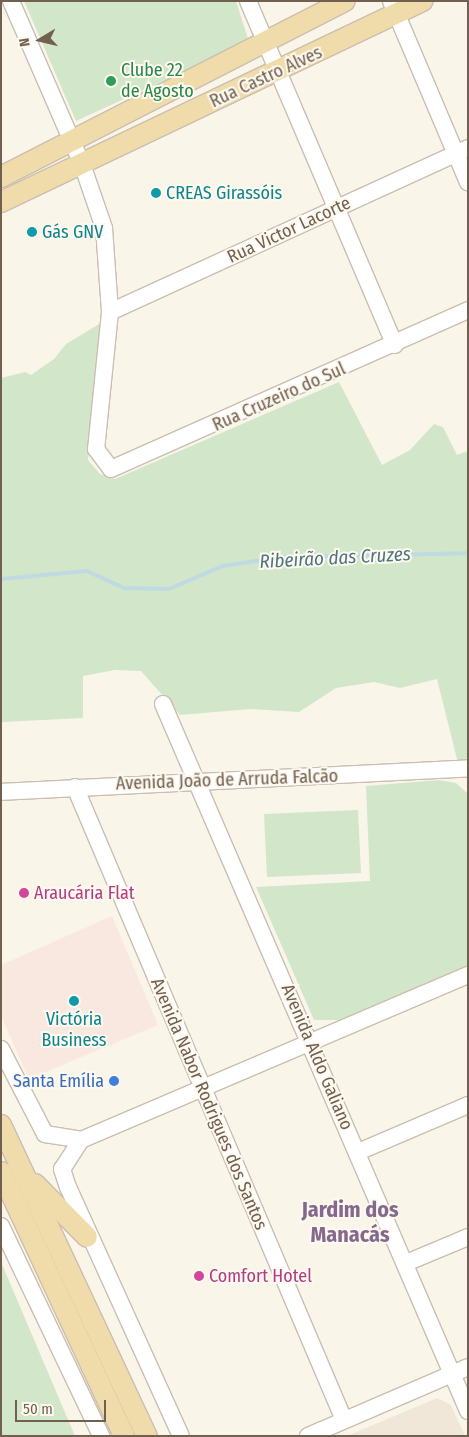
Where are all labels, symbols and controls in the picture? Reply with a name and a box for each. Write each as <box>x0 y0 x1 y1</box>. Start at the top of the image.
north arrow <box>15 15 65 65</box>
text: N <box>16 37 34 48</box>
street label: Rua Castro Alves <box>206 42 326 112</box>
place label: Clube 22 de Agosto <box>121 60 194 102</box>
marker: Clube 22 de Agosto <box>105 75 117 87</box>
place label: CREAS Girassóis <box>166 182 282 204</box>
marker: CREAS Girassóis <box>150 187 162 199</box>
street label: Rua Victor Lacorte <box>224 192 354 268</box>
place label: Gás GNV <box>42 221 103 243</box>
marker: Gás GNV <box>26 226 38 238</box>
street label: Rua Cruzeiro do Sul <box>209 358 349 436</box>
water label: Ribeirão das Cruzes <box>259 543 411 573</box>
street label: Avenida João de Arruda Falcão <box>115 765 339 795</box>
place label: Araucária Flat <box>34 882 135 904</box>
marker: Araucária Flat <box>18 887 30 899</box>
street label: Avenida Nabor Rodrigues dos Santos <box>146 975 272 1233</box>
street label: Avenida Aldo Galiano <box>276 981 358 1133</box>
marker: Victória Business <box>68 995 80 1007</box>
place label: Victória Business <box>41 1009 107 1052</box>
place label: Santa Emília <box>13 1070 104 1092</box>
marker: Santa Emília <box>108 1075 120 1087</box>
district label: Jardim dos Manacás <box>301 1196 399 1248</box>
place label: Comfort Hotel <box>209 1265 312 1287</box>
marker: Comfort Hotel <box>193 1270 205 1282</box>
scale bar <box>18 1390 109 1422</box>
text: 50 m <box>23 1400 53 1418</box>

